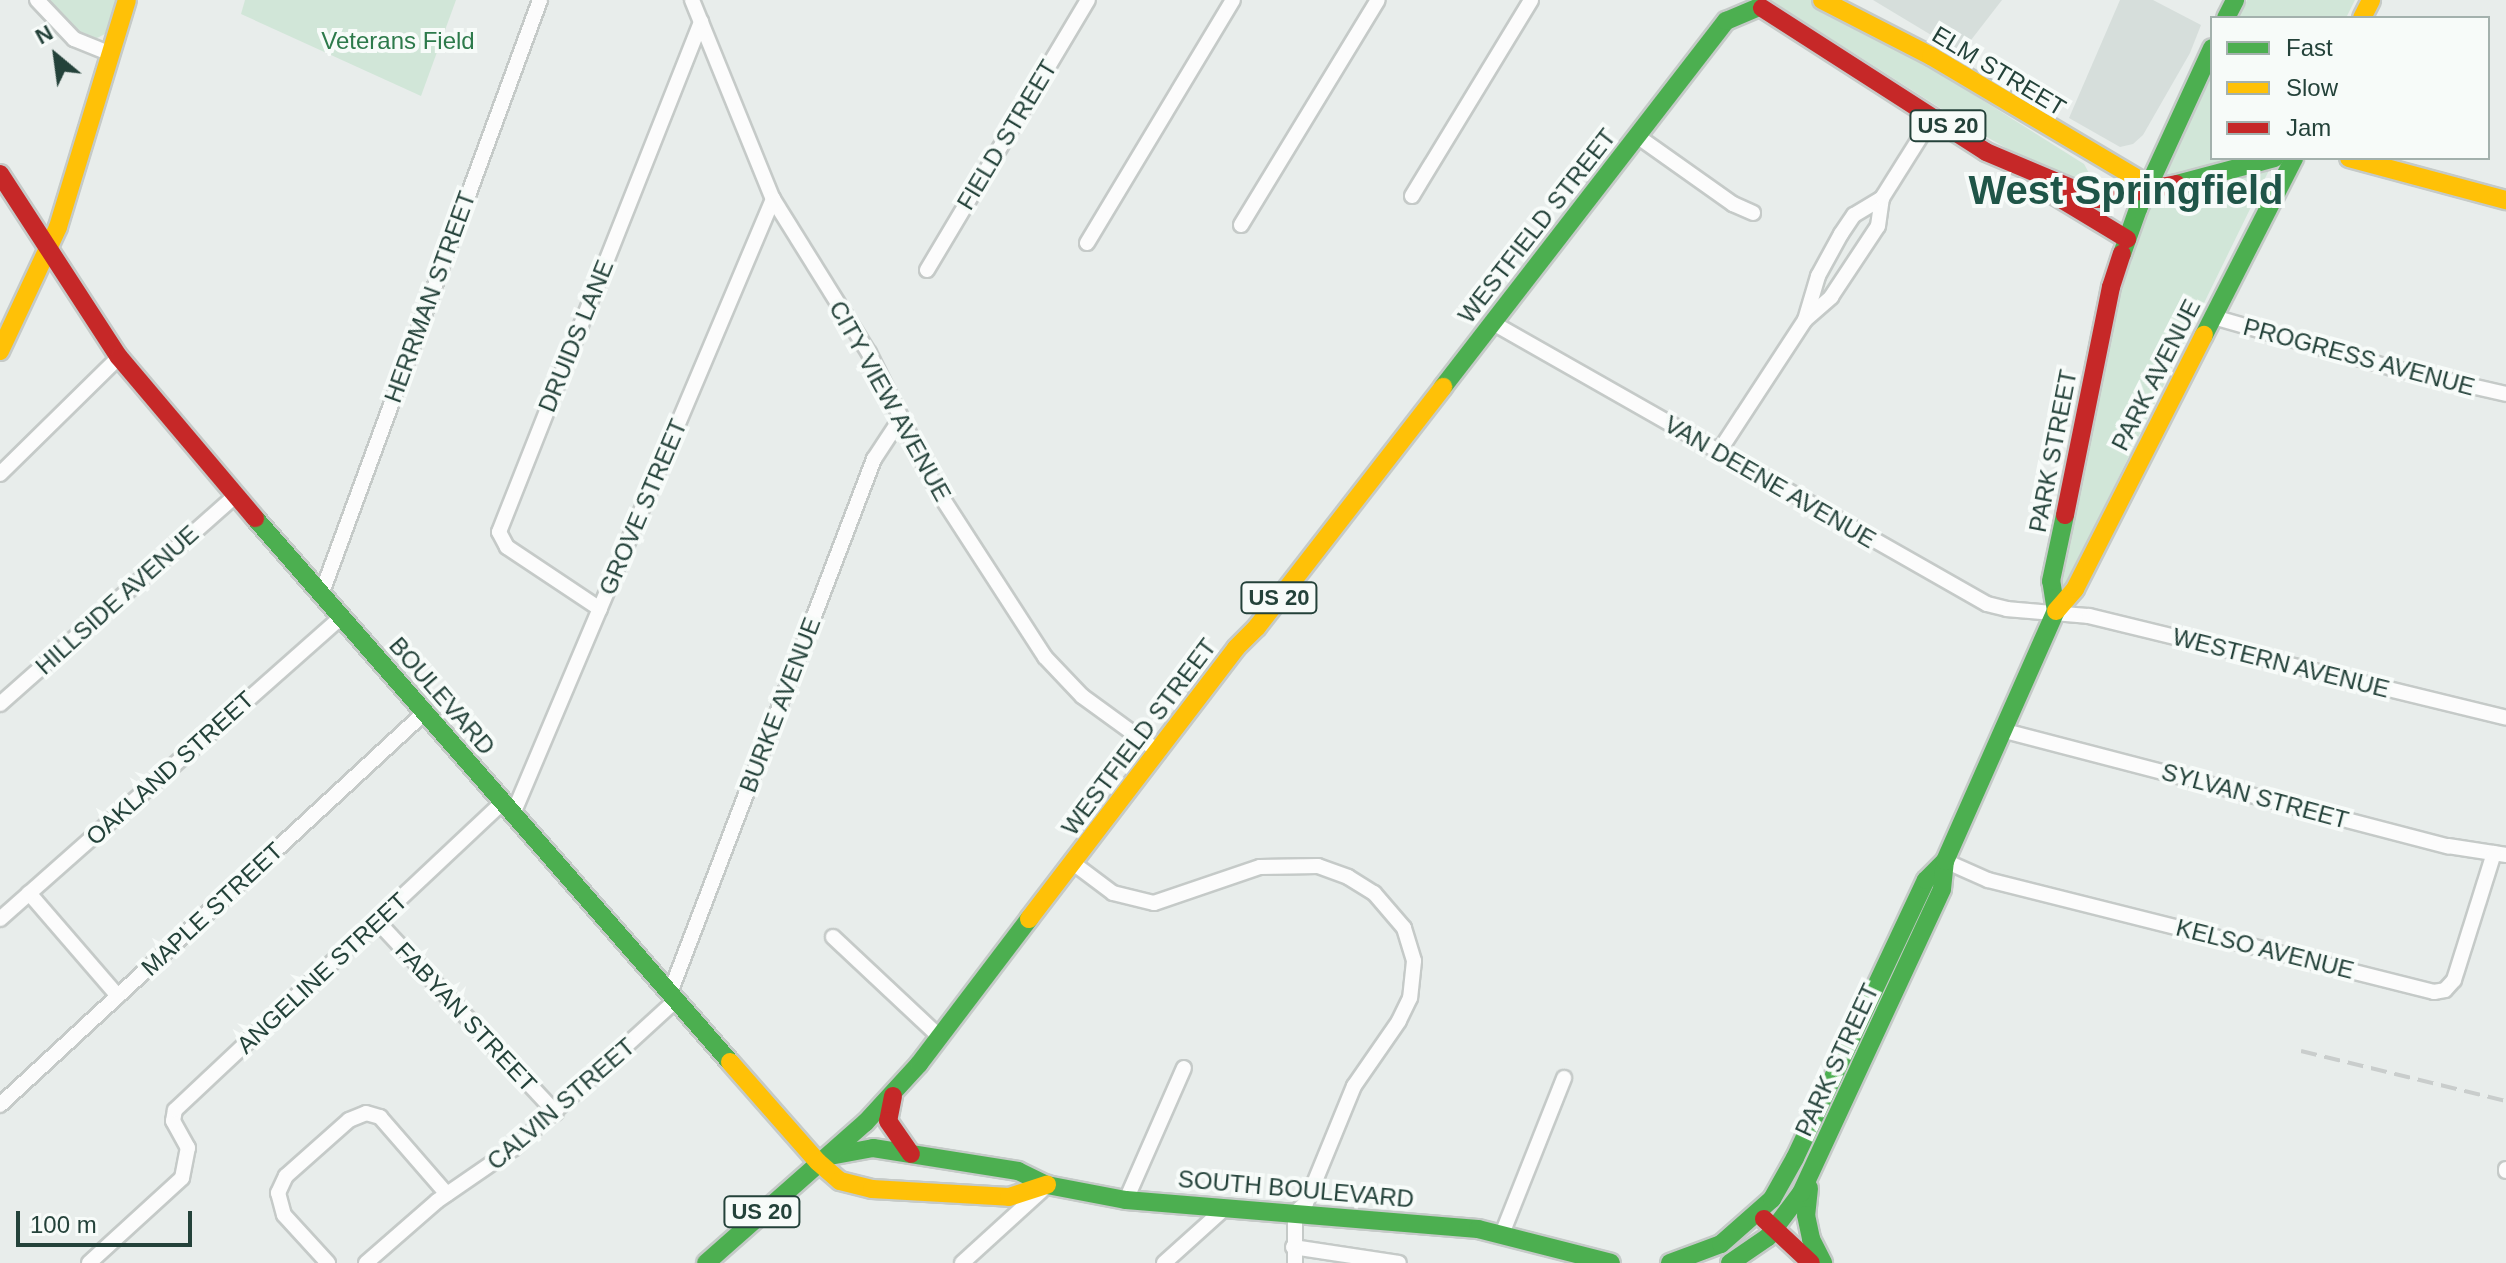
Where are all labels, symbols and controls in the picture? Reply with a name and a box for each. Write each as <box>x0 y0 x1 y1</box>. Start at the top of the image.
north arrow <box>16 16 96 96</box>
legend <box>2210 16 2490 160</box>
text: N <box>31 20 57 49</box>
street label: ELM STREET <box>1927 20 2071 122</box>
park label: Veterans Field <box>321 27 475 55</box>
text: Fast <box>2286 34 2333 61</box>
street label: FIELD STREET <box>951 55 1063 215</box>
text: Slow <box>2286 74 2338 101</box>
road number: US 20 <box>1908 108 1988 144</box>
text: Jam <box>2286 114 2331 141</box>
street label: WESTFIELD STREET <box>1452 123 1622 329</box>
district label: West Springfield <box>1969 166 2283 214</box>
street label: HERRMAN STREET <box>378 187 482 407</box>
street label: DRUIDS LANE <box>532 256 620 416</box>
street label: PARK AVENUE <box>2105 294 2207 456</box>
street label: CITY VIEW AVENUE <box>823 295 957 507</box>
street label: PROGRESS AVENUE <box>2240 312 2478 402</box>
street label: PARK STREET <box>2023 367 2083 535</box>
street label: VAN DEENE AVENUE <box>1659 409 1881 555</box>
street label: GROVE STREET <box>593 415 693 599</box>
street label: HILLSIDE AVENUE <box>29 519 205 681</box>
road number: US 20 <box>1239 580 1319 616</box>
street label: BURKE AVENUE <box>733 613 827 797</box>
street label: WESTERN AVENUE <box>2169 622 2393 704</box>
street label: BOULEVARD <box>383 631 501 761</box>
street label: WESTFIELD STREET <box>1056 633 1222 841</box>
street label: OAKLAND STREET <box>80 685 260 851</box>
street label: SYLVAN STREET <box>2158 757 2352 835</box>
street label: MAPLE STREET <box>135 836 289 982</box>
street label: ANGELINE STREET <box>231 887 413 1059</box>
street label: KELSO AVENUE <box>2172 913 2358 985</box>
street label: FABYAN STREET <box>389 936 543 1098</box>
street label: PARK STREET <box>1789 979 1885 1141</box>
street label: CALVIN STREET <box>481 1032 641 1176</box>
street label: SOUTH BOULEVARD <box>1177 1164 1415 1214</box>
road number: US 20 <box>722 1194 802 1230</box>
scale bar <box>20 1195 196 1245</box>
text: 100 m <box>30 1211 97 1238</box>

